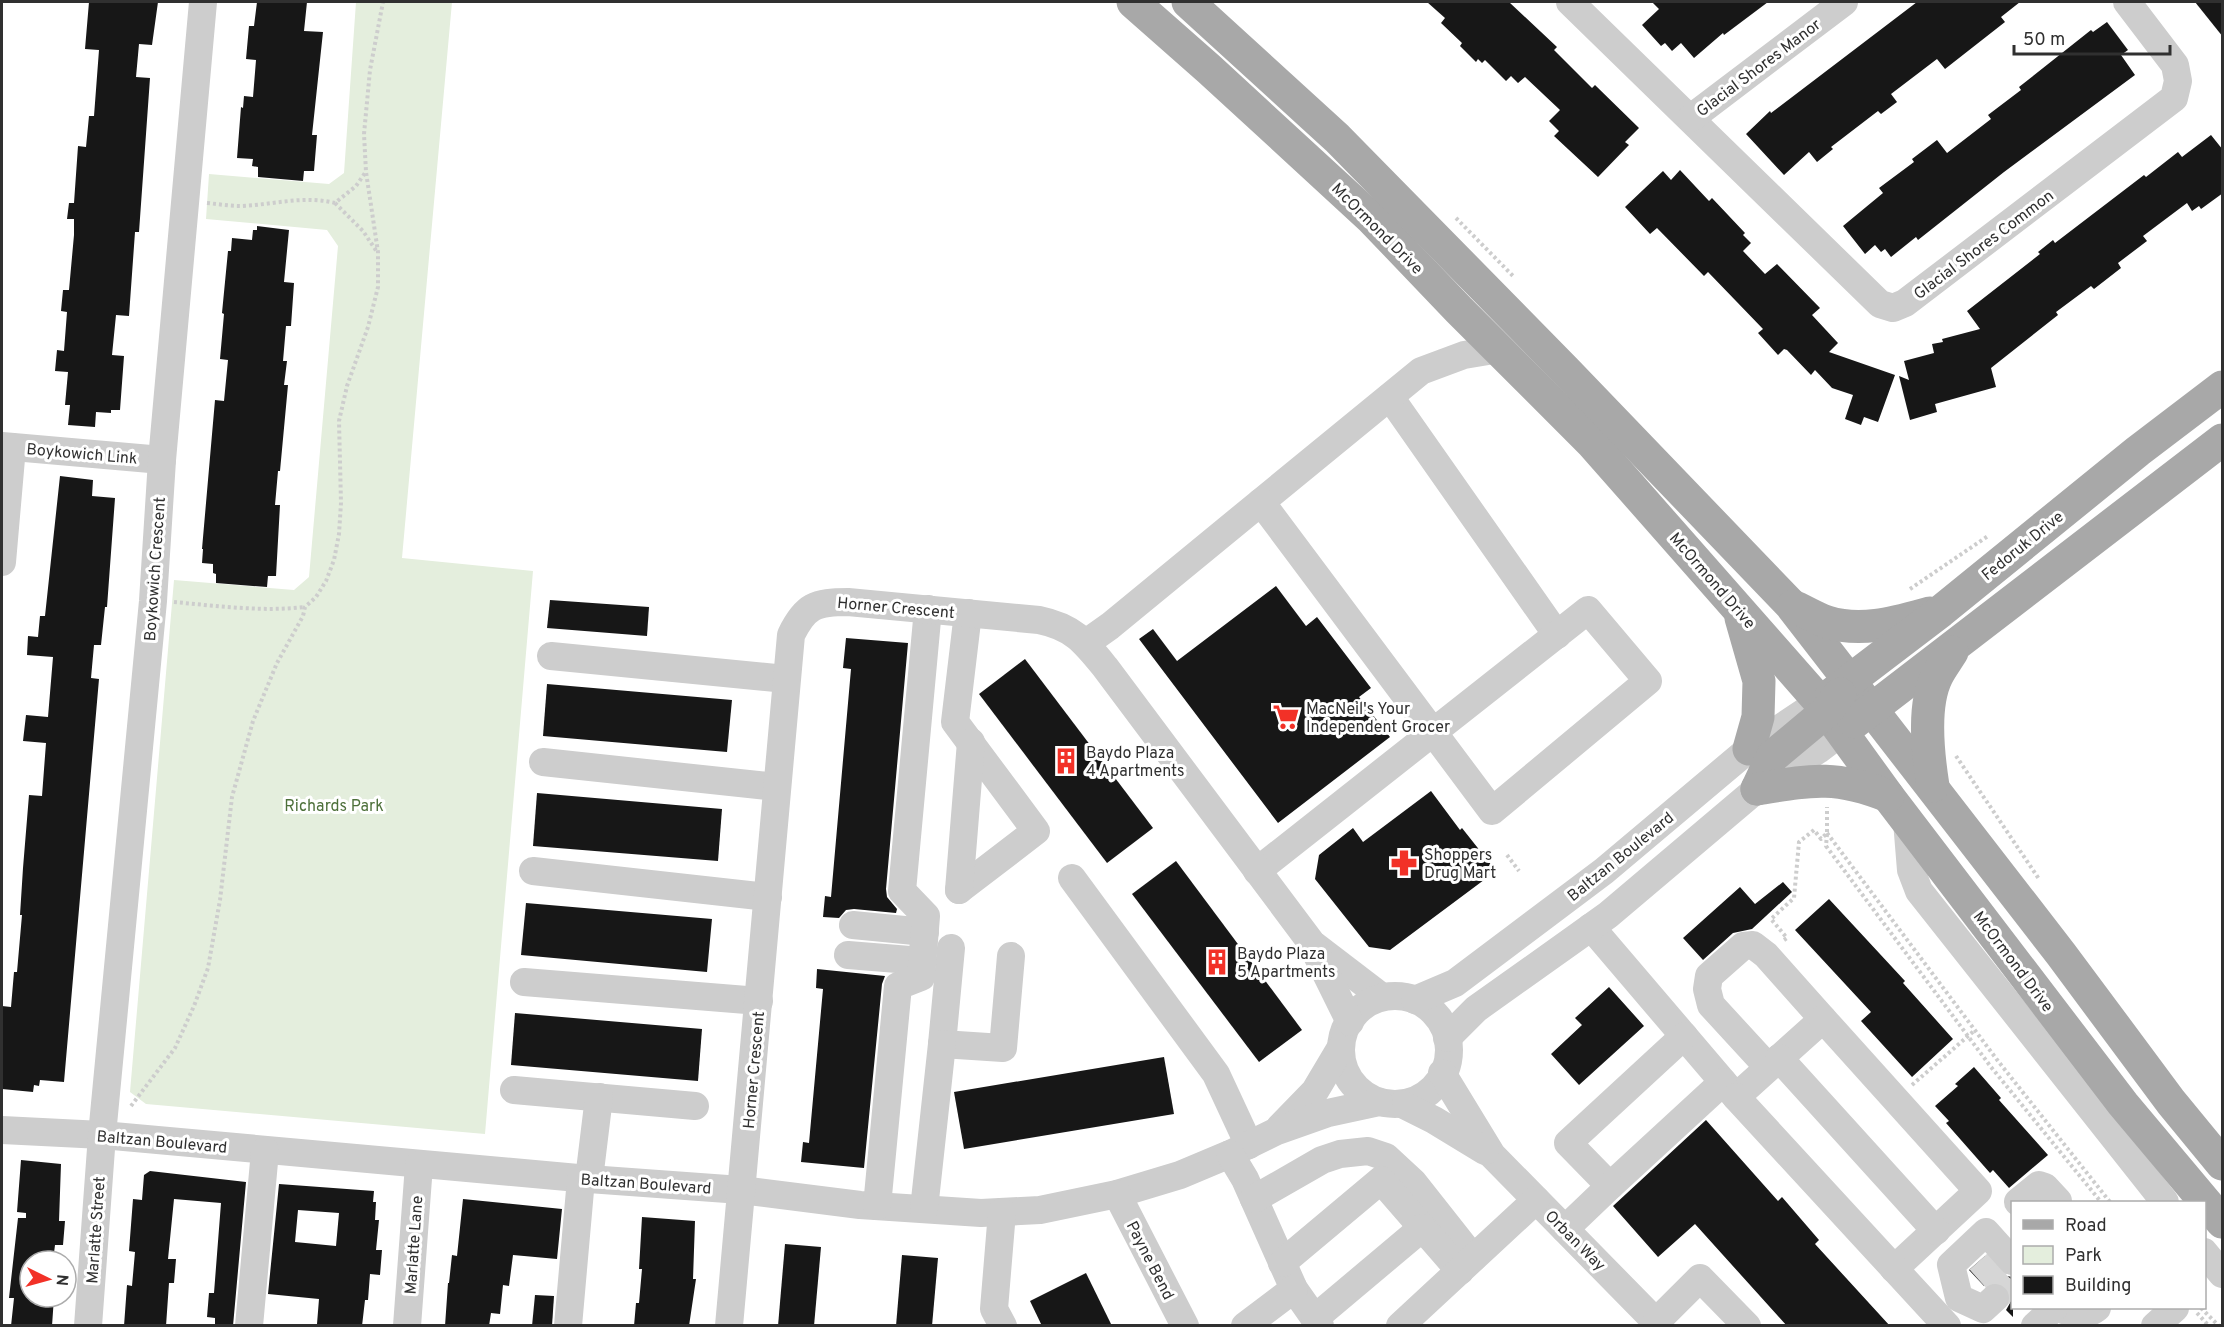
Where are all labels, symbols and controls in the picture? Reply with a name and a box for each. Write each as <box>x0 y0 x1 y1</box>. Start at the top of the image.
street label: Glacial Shores Manor <box>1693 15 1825 122</box>
scale bar <box>2014 18 2170 56</box>
text: 50 m <box>2023 29 2065 52</box>
street label: McOrmond Drive <box>1327 179 1427 279</box>
street label: Glacial Shores Common <box>1910 186 2058 305</box>
street label: Boykowich Link <box>25 440 138 470</box>
street label: Boykowich Crescent <box>141 496 171 642</box>
street label: Fedoruk Drive <box>1978 507 2068 586</box>
street label: McOrmond Drive <box>1664 529 1759 634</box>
street label: Horner Crescent <box>836 594 955 624</box>
place label: MacNeil's Your Independent Grocer <box>1306 700 1450 738</box>
supermarket icon: MacNeil's Your Independent Grocer <box>1271 702 1301 732</box>
place label: Baydo Plaza 4 Apartments <box>1086 744 1184 782</box>
building icon: Baydo Plaza 4 Apartments <box>1051 746 1081 776</box>
park label: Richards Park <box>284 797 384 817</box>
street label: Baltzan Boulevard <box>1564 809 1678 907</box>
place label: Shoppers Drug Mart <box>1424 846 1496 884</box>
pharmacy icon: Shoppers Drug Mart <box>1389 848 1419 878</box>
street label: McOrmond Drive <box>1968 908 2057 1017</box>
place label: Baydo Plaza 5 Apartments <box>1237 945 1335 983</box>
building icon: Baydo Plaza 5 Apartments <box>1202 947 1232 977</box>
street label: Horner Crescent <box>740 1011 770 1130</box>
street label: Baltzan Boulevard <box>96 1127 228 1159</box>
street label: Baltzan Boulevard <box>580 1170 712 1200</box>
street label: Marlatte Street <box>83 1176 111 1285</box>
street label: Marlatte Lane <box>402 1195 428 1295</box>
legend <box>2011 1201 2206 1309</box>
street label: Orban Way <box>1540 1207 1609 1276</box>
text: Road <box>2065 1215 2107 1238</box>
street label: Payne Bend <box>1121 1218 1178 1304</box>
text: Park <box>2065 1245 2102 1268</box>
north arrow <box>18 1249 78 1309</box>
text: N <box>50 1274 71 1287</box>
text: Building <box>2065 1275 2131 1298</box>

